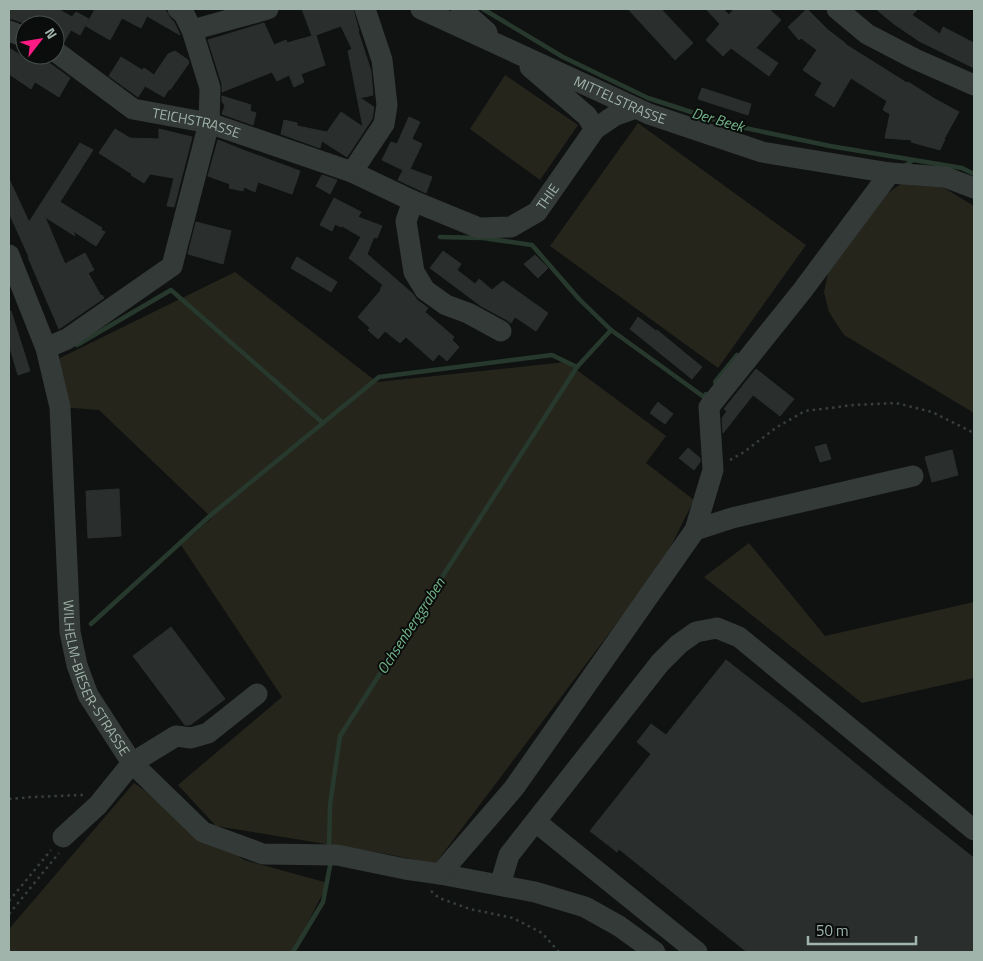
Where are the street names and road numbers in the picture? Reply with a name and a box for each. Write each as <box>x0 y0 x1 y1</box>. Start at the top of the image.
street label: MITTELSTRASSE <box>571 70 669 129</box>
street label: TEICHSTRASSE <box>150 102 244 143</box>
street label: THIE <box>531 179 564 214</box>
street label: WILHELM-BIESER-STRASSE <box>59 599 136 760</box>

